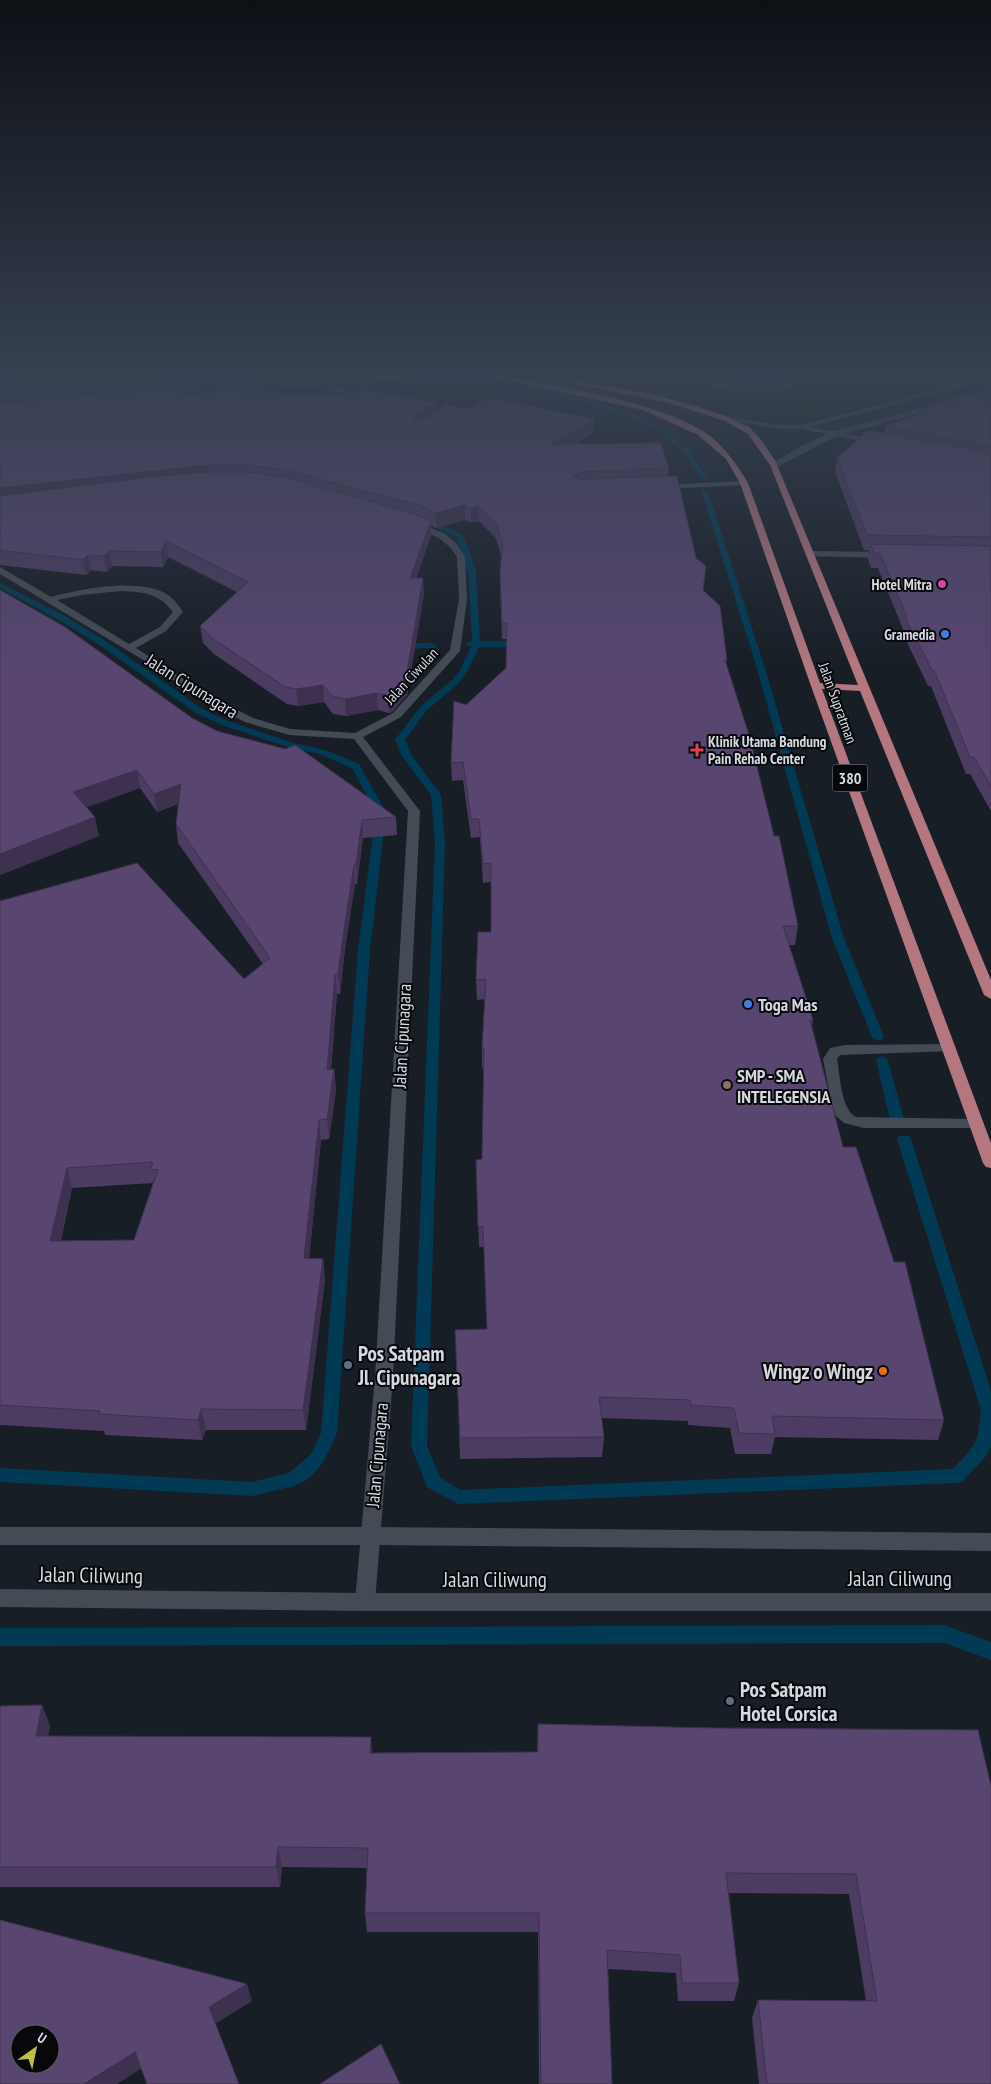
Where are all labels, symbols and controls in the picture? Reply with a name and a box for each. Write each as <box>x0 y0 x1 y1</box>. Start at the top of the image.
place label: Hotel Mitra <box>872 575 932 594</box>
marker: Hotel Mitra <box>936 578 948 590</box>
place label: Gramedia <box>884 625 935 644</box>
marker: Gramedia <box>939 628 951 640</box>
street label: Jalan Ciwulan <box>379 644 442 709</box>
street label: Jalan Cipunagara <box>141 648 242 723</box>
street label: Jalan Supratman <box>814 659 861 746</box>
place label: Klinik Utama Bandung Pain Rehab Center <box>708 732 827 768</box>
marker: Klinik Utama Bandung Pain Rehab Center <box>690 743 704 757</box>
road number: 380 <box>832 764 868 791</box>
street label: Jalan Cipunagara <box>388 983 416 1090</box>
place label: Toga Mas <box>758 993 817 1016</box>
marker: Toga Mas <box>742 998 754 1010</box>
place label: SMP - SMA INTELEGENSIA <box>737 1064 831 1108</box>
marker: SMP - SMA INTELEGENSIA <box>721 1079 733 1091</box>
place label: Pos Satpam Jl. Cipunagara <box>357 1340 461 1391</box>
place label: Wingz o Wingz <box>762 1358 873 1385</box>
marker: Pos Satpam Jl. Cipunagara <box>342 1359 354 1371</box>
marker: Wingz o Wingz <box>877 1365 889 1377</box>
street label: Jalan Cipunagara <box>361 1402 393 1509</box>
street label: Jalan Ciliwung <box>38 1561 143 1589</box>
street label: Jalan Ciliwung <box>847 1565 952 1592</box>
street label: Jalan Ciliwung <box>442 1566 547 1593</box>
place label: Pos Satpam Hotel Corsica <box>740 1676 838 1727</box>
marker: Pos Satpam Hotel Corsica <box>724 1695 736 1707</box>
north arrow <box>10 2024 60 2074</box>
text: U <box>34 2029 50 2048</box>

